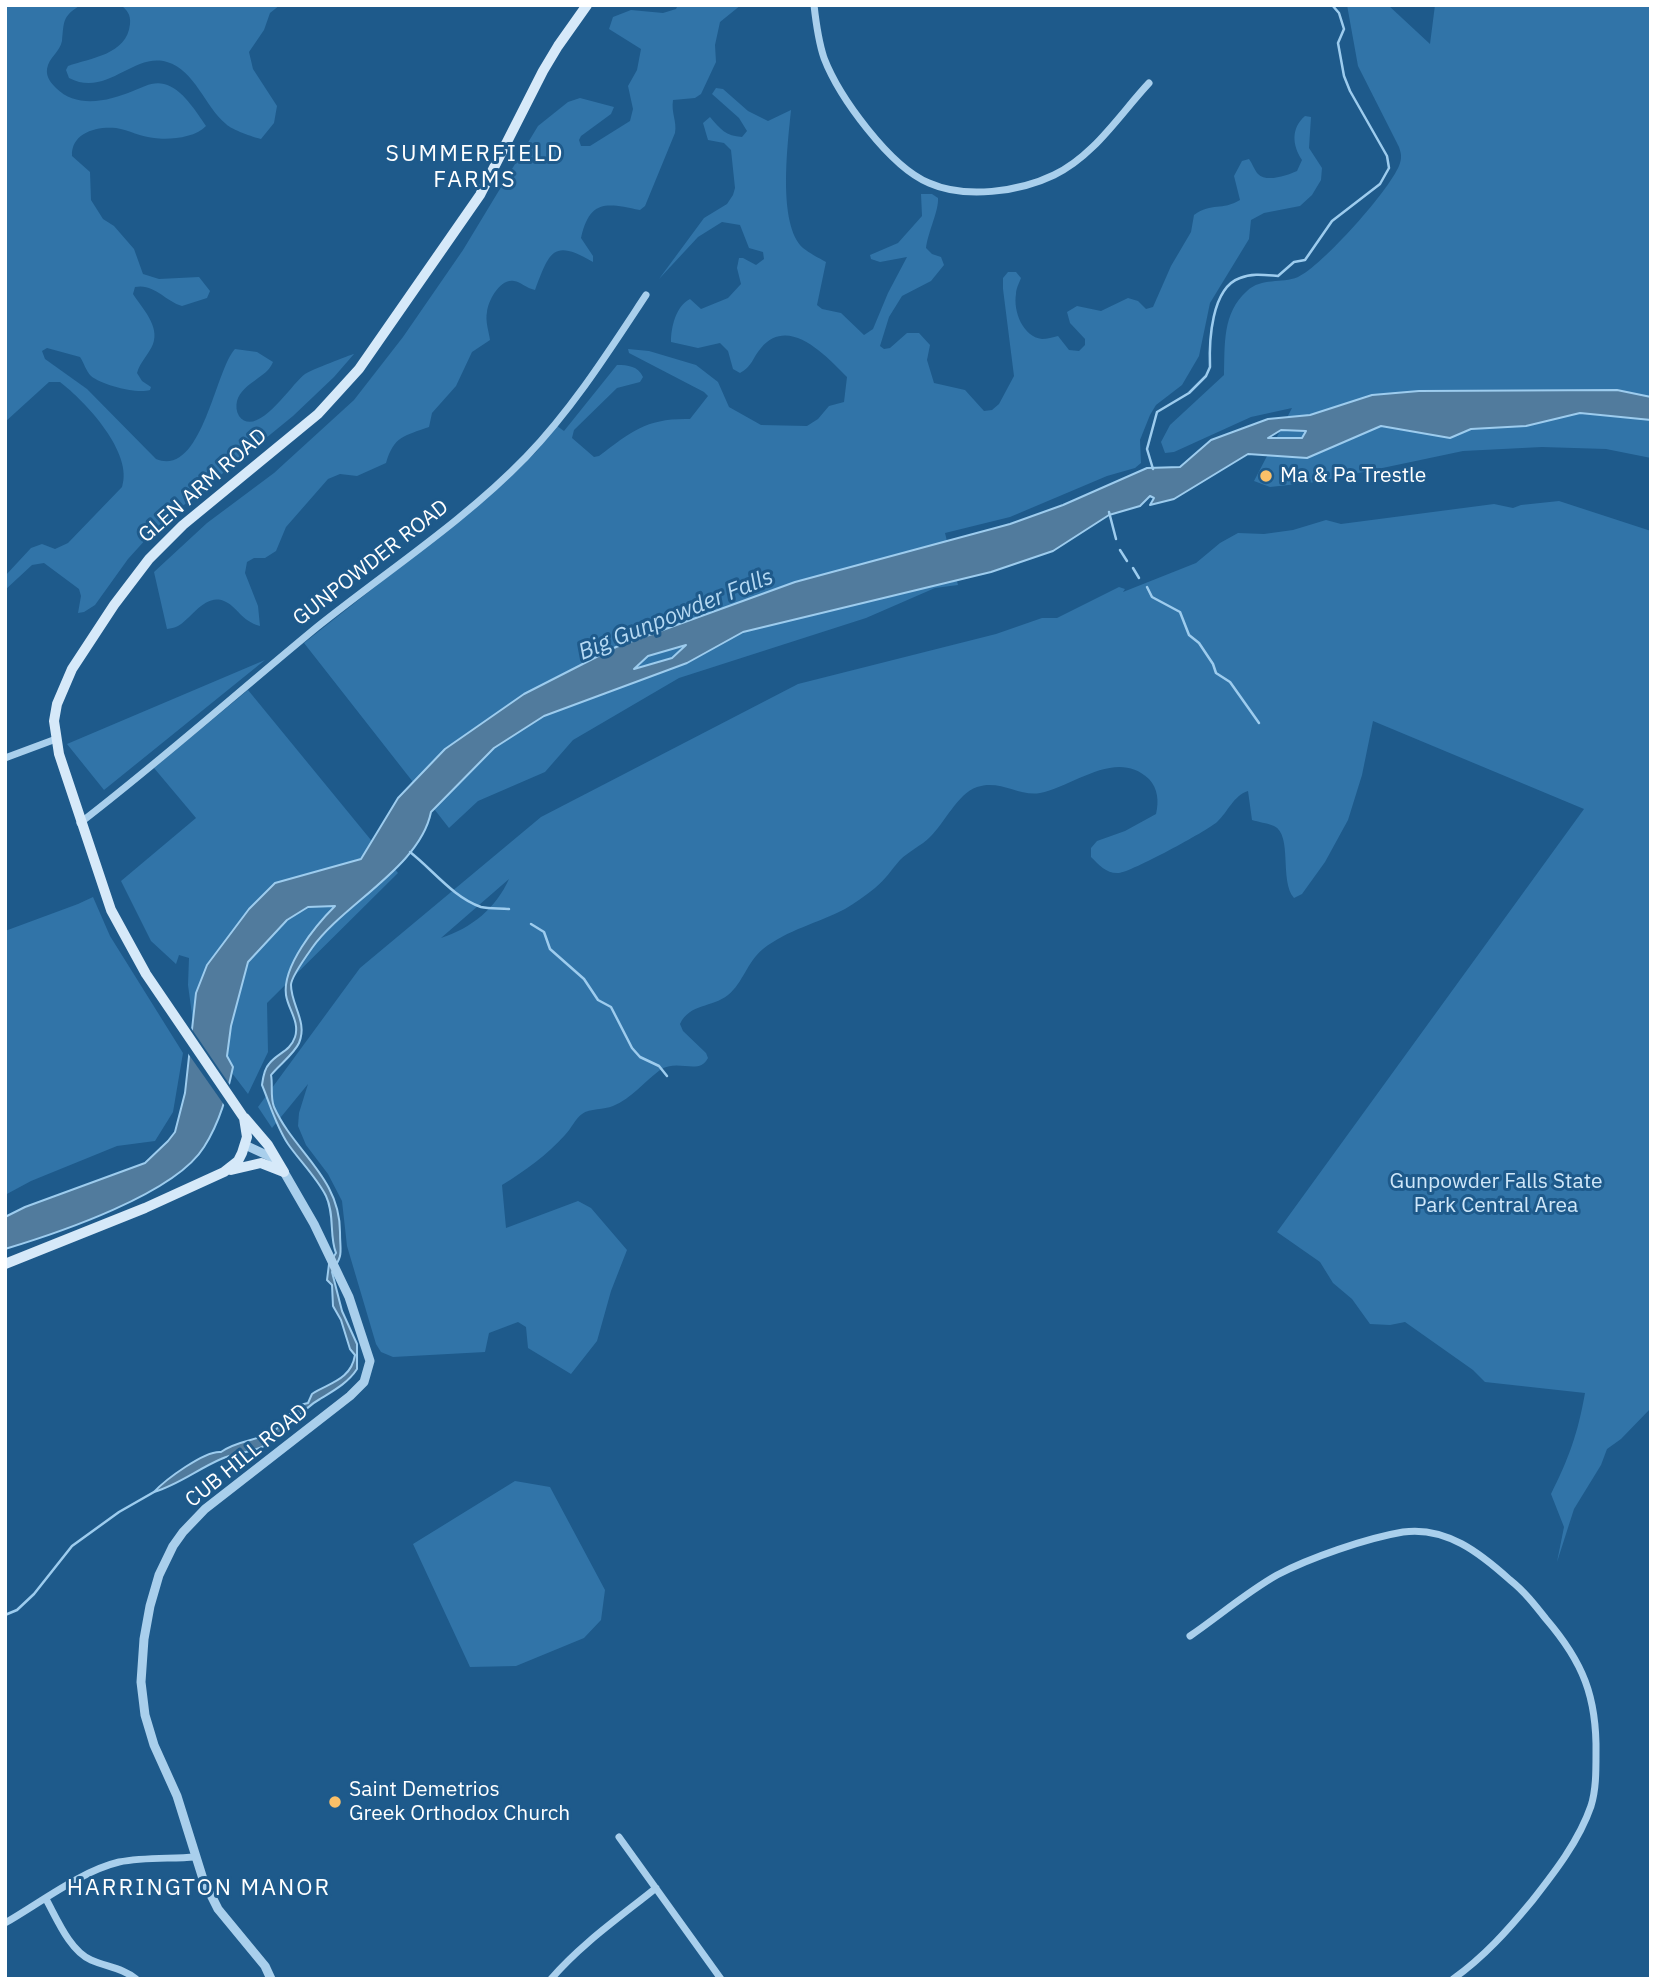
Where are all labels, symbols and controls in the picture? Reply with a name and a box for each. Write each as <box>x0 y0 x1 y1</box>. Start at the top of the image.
district label: SUMMERFIELD FARMS <box>387 140 563 194</box>
street label: GLEN ARM ROAD <box>134 424 272 548</box>
place label: Ma & Pa Trestle <box>1280 463 1426 489</box>
marker: Ma & Pa Trestle <box>1258 468 1274 484</box>
street label: GUNPOWDER ROAD <box>288 495 454 631</box>
water label: Big Gunpowder Falls <box>575 563 777 667</box>
park label: Gunpowder Falls State Park Central Area <box>1390 1169 1602 1219</box>
street label: CUB HILL ROAD <box>181 1399 313 1513</box>
place label: Saint Demetrios Greek Orthodox Church <box>349 1777 570 1827</box>
marker: Saint Demetrios Greek Orthodox Church <box>327 1794 343 1810</box>
district label: HARRINGTON MANOR <box>69 1874 329 1902</box>

